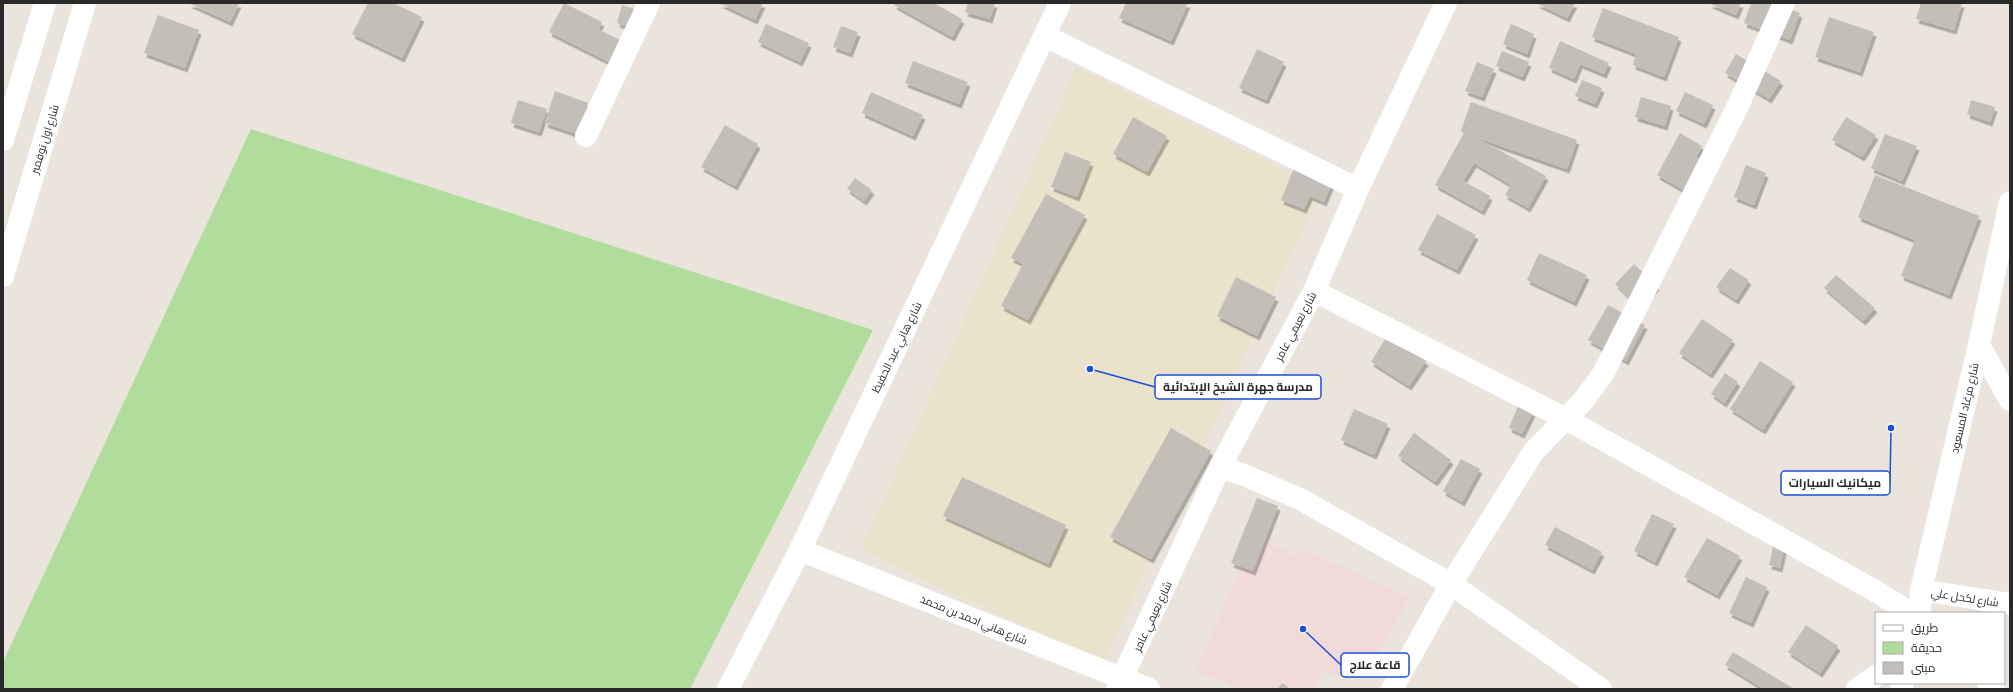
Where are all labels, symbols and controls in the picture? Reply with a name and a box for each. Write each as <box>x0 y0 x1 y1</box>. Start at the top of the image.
street label: شارع اول نوفمبر <box>27 103 63 177</box>
street label: شارع نعيمي عامر <box>1271 289 1321 365</box>
street label: شارع هاني عبد الحفيظ <box>868 299 926 396</box>
street label: شارع مرغاد المسعود <box>1947 361 1983 455</box>
callout: مدرسة جهرة الشيخ الإبتدائية <box>1155 375 1321 399</box>
text: مدرسة جهرة الشيخ الإبتدائية <box>1163 379 1313 396</box>
callout: ميكانيك السيارات <box>1781 471 1890 495</box>
text: ميكانيك السيارات <box>1789 475 1881 491</box>
street label: شارع نعيمي عامر <box>1130 579 1177 655</box>
street label: شارع لكحل علي <box>1930 585 2000 612</box>
street label: شارع هاني احمد بن محمد <box>917 592 1029 649</box>
legend <box>1875 612 2005 684</box>
text: طريق <box>1911 620 1939 635</box>
text: حديقة <box>1911 640 1942 655</box>
callout: قاعة علاج <box>1341 653 1409 677</box>
text: قاعة علاج <box>1349 657 1401 674</box>
text: مبنى <box>1911 660 1936 675</box>

